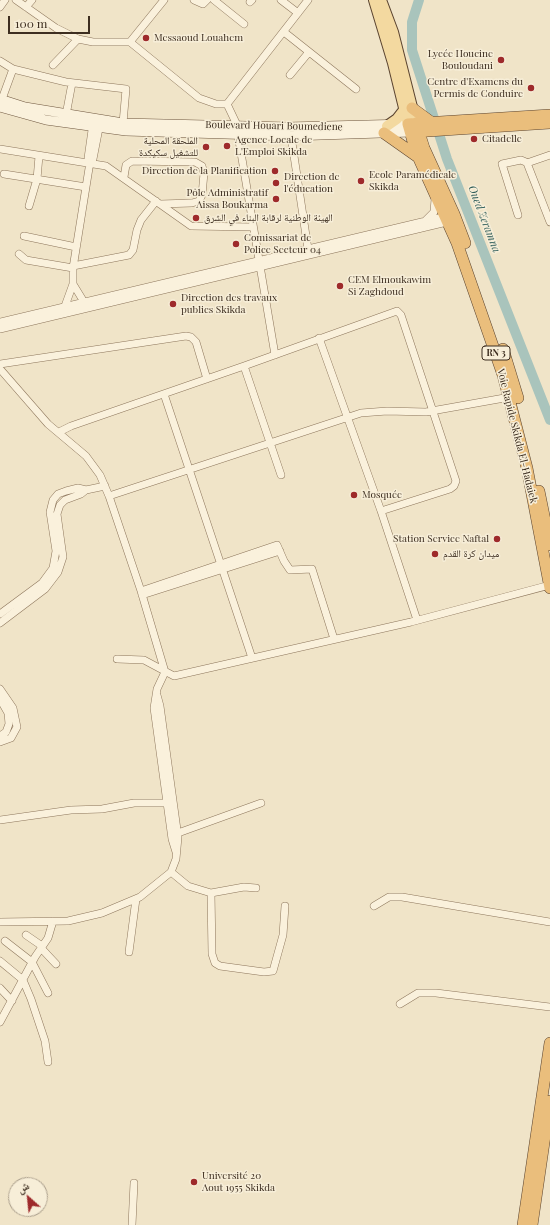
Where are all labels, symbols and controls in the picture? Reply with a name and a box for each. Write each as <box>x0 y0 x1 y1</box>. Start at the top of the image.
scale bar <box>10 8 92 34</box>
text: 100 m <box>15 15 47 31</box>
place label: Messaoud Louahem <box>154 32 243 44</box>
marker: Messaoud Louahem <box>141 33 151 43</box>
place label: Lycée Houcine Bouloudani <box>428 48 493 72</box>
marker: Lycée Houcine Bouloudani <box>496 55 506 65</box>
place label: Centre d'Examens du Permis de Conduire <box>427 76 523 100</box>
marker: Centre d'Examens du Permis de Conduire <box>526 83 536 93</box>
street label: Boulevard Houari Boumediene <box>205 119 343 133</box>
place label: Citadelle <box>482 133 522 145</box>
place label: Agence Locale de L'Emploi Skikda <box>235 134 312 158</box>
marker: Citadelle <box>469 134 479 144</box>
place label: الملحقة المحلية للتشغيل سكيكدة <box>139 135 198 158</box>
marker: Agence Locale de L'Emploi Skikda <box>222 141 232 151</box>
marker: الملحقة المحلية للتشغيل سكيكدة <box>201 142 211 152</box>
place label: Direction de la Planification <box>142 165 267 177</box>
marker: Direction de la Planification <box>270 166 280 176</box>
place label: Ecole Paramédicale Skikda <box>369 169 456 192</box>
place label: Direction de l'éducation <box>284 171 340 194</box>
marker: Ecole Paramédicale Skikda <box>356 176 366 186</box>
marker: Direction de l'éducation <box>271 178 281 188</box>
water label: Oued Zeramna <box>465 184 503 254</box>
place label: Pôle Administratif Aissa Boukarma <box>187 187 268 210</box>
marker: Pôle Administratif Aissa Boukarma <box>271 194 281 204</box>
place label: الهيئة الوطنية لرقابة البناء في الشرق <box>204 212 333 224</box>
marker: الهيئة الوطنية لرقابة البناء في الشرق <box>191 213 201 223</box>
place label: Comissariat de Police Secteur 04 <box>244 232 321 256</box>
marker: Comissariat de Police Secteur 04 <box>231 239 241 249</box>
place label: CEM Elmoukawim Si Zaghdoud <box>348 274 431 298</box>
marker: CEM Elmoukawim Si Zaghdoud <box>335 281 345 291</box>
place label: Direction des travaux publics Skikda <box>181 292 277 316</box>
marker: Direction des travaux publics Skikda <box>168 299 178 309</box>
road number: RN 3 <box>482 346 510 360</box>
street label: Voie Rapide Skikda El-Hadaiek <box>494 367 540 505</box>
place label: Mosquée <box>362 489 402 501</box>
marker: Mosquée <box>349 490 359 500</box>
place label: Station Service Naftal <box>393 533 489 545</box>
marker: Station Service Naftal <box>492 534 502 544</box>
place label: ميدان كرة القدم <box>443 548 499 560</box>
marker: ميدان كرة القدم <box>430 549 440 559</box>
place label: Université 20 Aout 1955 Skikda <box>202 1170 275 1194</box>
north arrow <box>8 1177 48 1217</box>
text: ش <box>14 1177 31 1196</box>
marker: Université 20 Aout 1955 Skikda <box>189 1177 199 1187</box>

